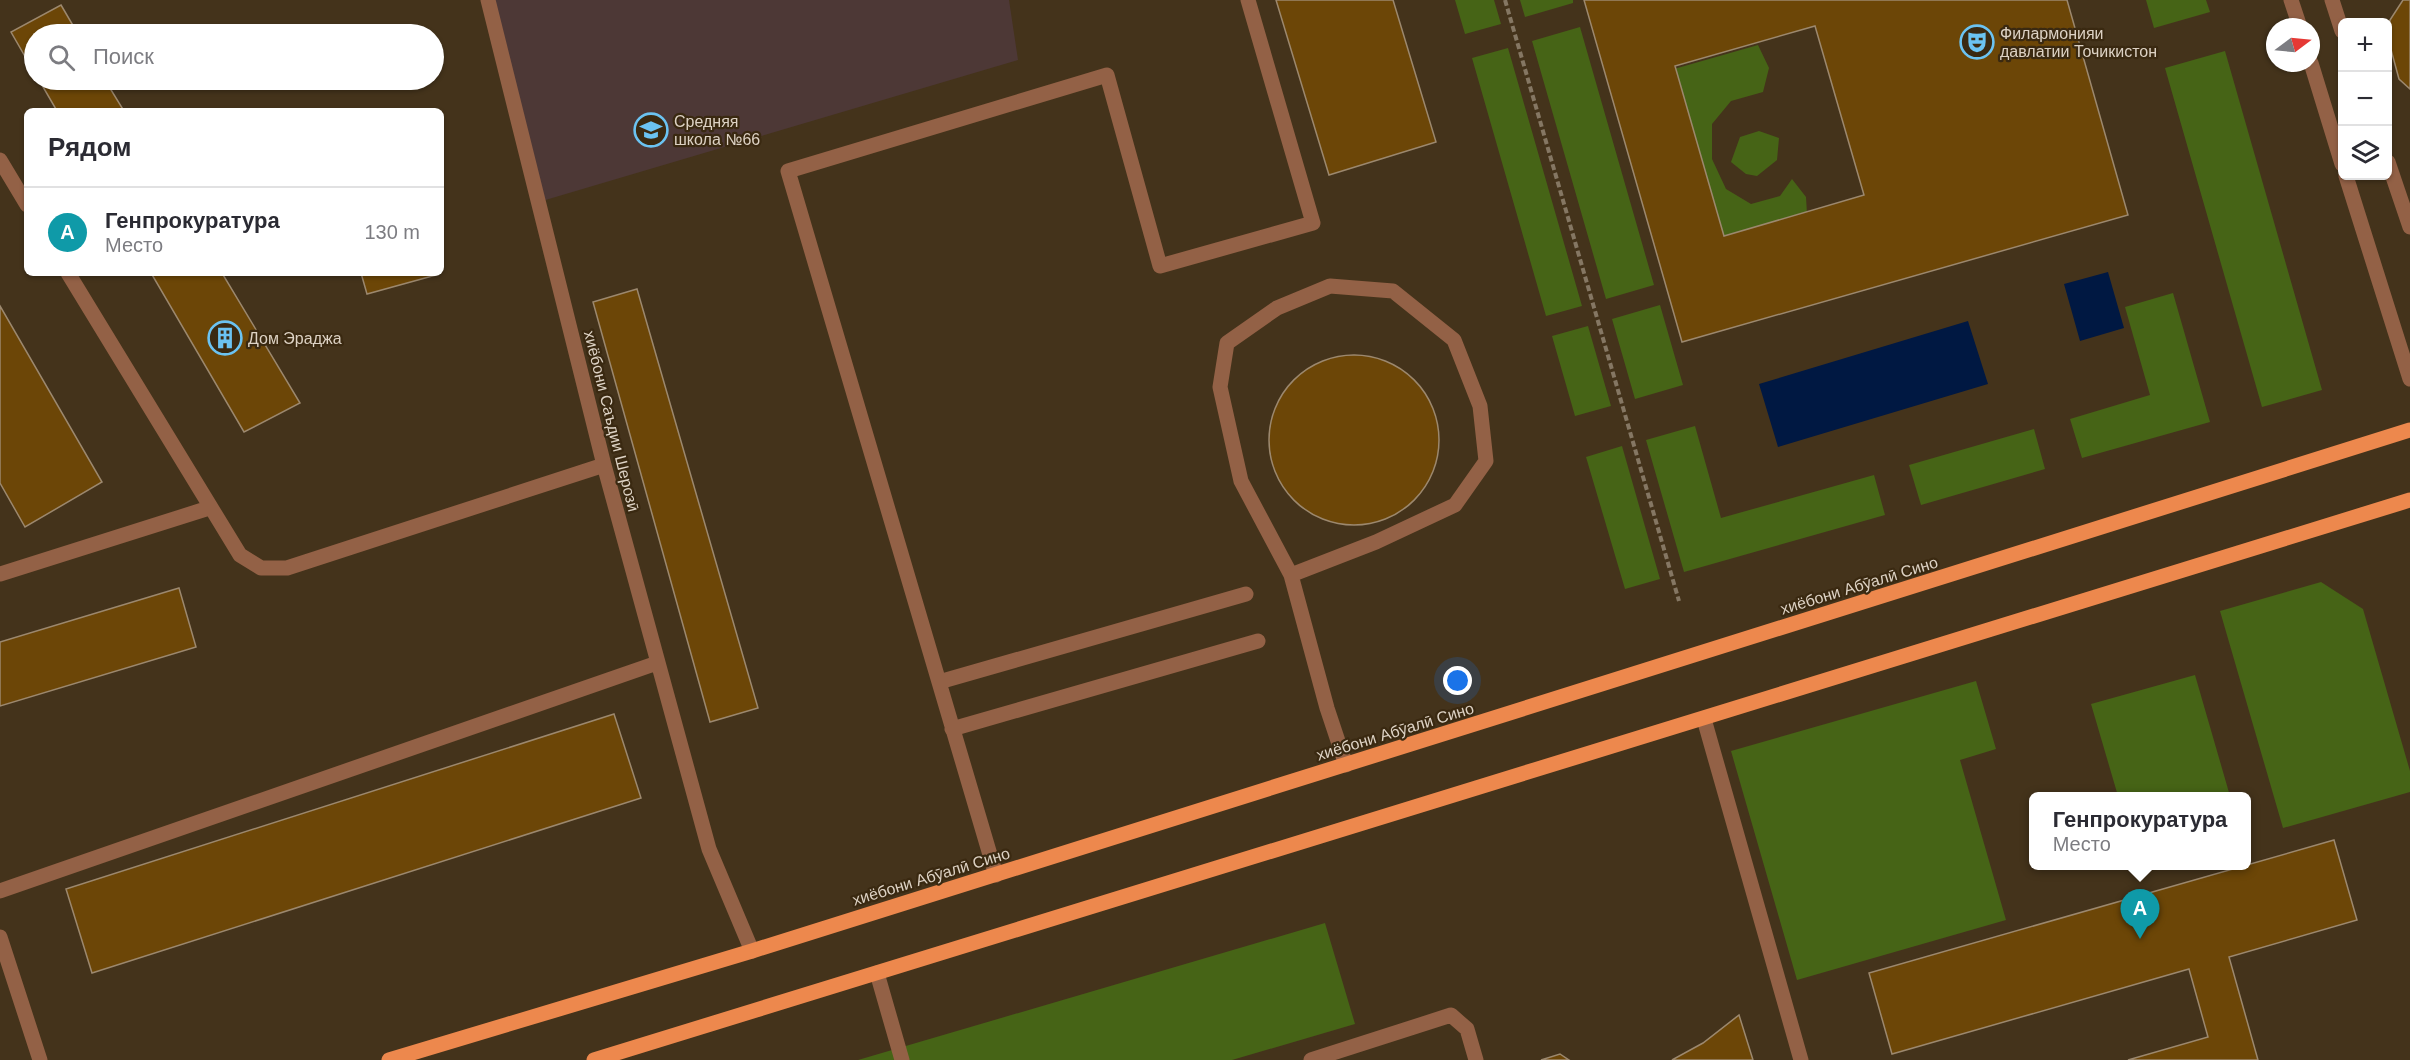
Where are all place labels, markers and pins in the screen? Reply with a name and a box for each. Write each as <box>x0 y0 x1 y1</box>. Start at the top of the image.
theatre icon: Филармонияи давлатии Точикистон <box>1959 24 1995 60</box>
place label: Филармонияи давлатии Точикистон <box>2000 25 2157 60</box>
school or university icon: Средняя школа №66 <box>633 112 669 148</box>
place label: Средняя школа №66 <box>674 113 760 148</box>
building icon: Дом Эраджа <box>207 320 243 356</box>
place label: Дом Эраджа <box>248 330 342 347</box>
pin: A <box>2120 890 2160 939</box>

